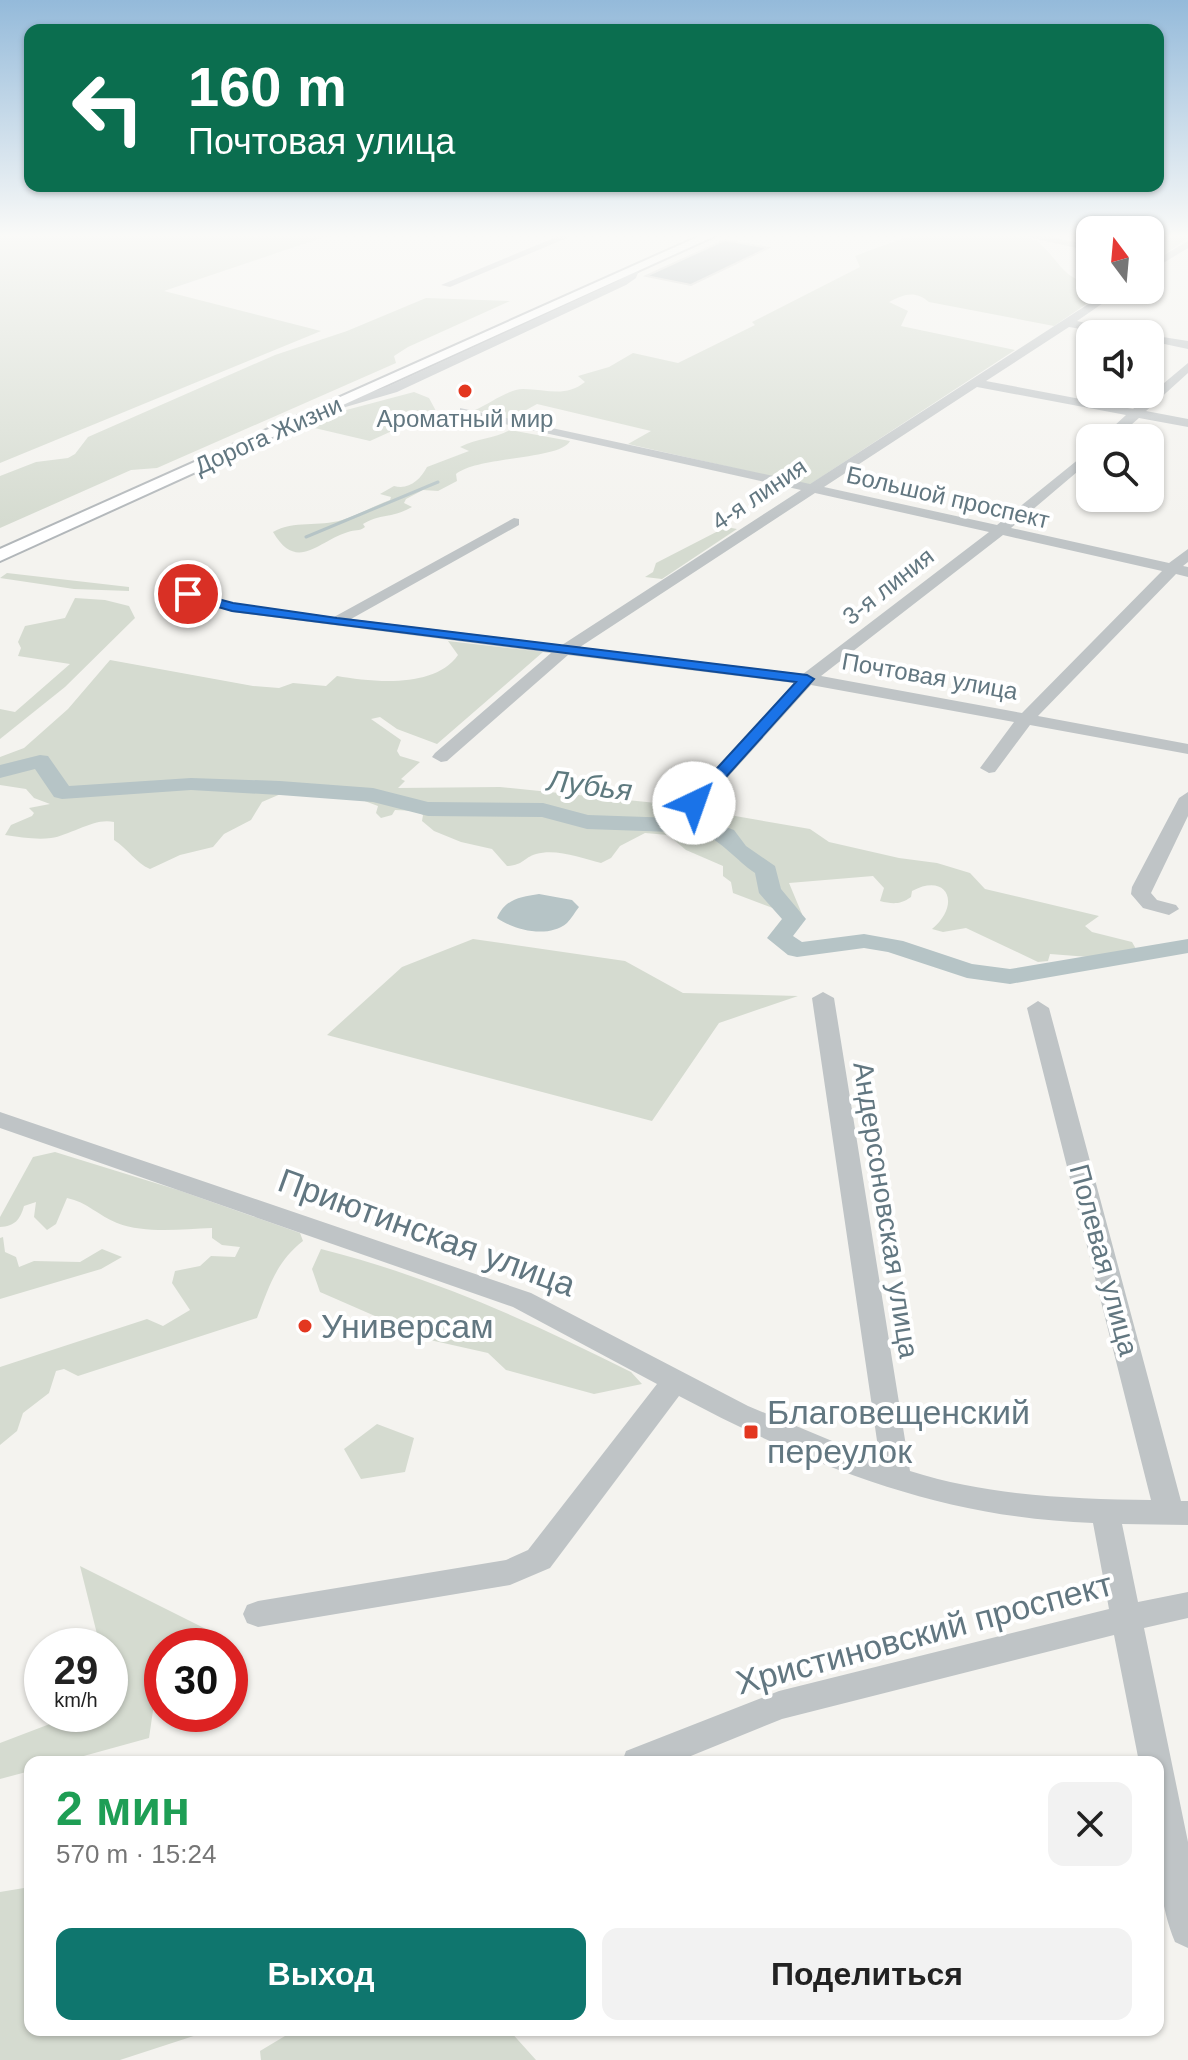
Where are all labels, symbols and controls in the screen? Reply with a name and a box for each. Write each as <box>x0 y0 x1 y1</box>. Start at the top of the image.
text: 160 m <box>188 55 347 118</box>
icon: left <box>56 56 160 160</box>
text: Почтовая улица <box>188 121 455 162</box>
north arrow <box>1076 216 1164 304</box>
map controls <box>1076 216 1164 512</box>
button: sound <box>1076 320 1164 408</box>
marker: Ароматный мир <box>456 382 474 400</box>
street label: Дорога Жизни <box>190 391 346 479</box>
place label: Ароматный мир <box>377 405 553 432</box>
button: search <box>1076 424 1164 512</box>
street label: 4-я линия <box>707 453 811 535</box>
street label: Большой проспект <box>844 461 1052 533</box>
street label: 3-я линия <box>837 542 939 630</box>
pin <box>154 560 222 628</box>
icon: arrive <box>166 572 210 616</box>
street label: Почтовая улица <box>840 647 1021 705</box>
position arrow <box>652 761 736 845</box>
water label: Лубья <box>544 763 634 807</box>
street label: Андерсоновская улица <box>847 1060 925 1361</box>
street label: Приютинская улица <box>273 1161 581 1303</box>
street label: Полевая улица <box>1064 1161 1145 1360</box>
place label: Универсам <box>321 1307 494 1345</box>
marker: Универсам <box>296 1317 314 1335</box>
place label: Благовещенский переулок <box>767 1393 1030 1470</box>
marker: Благовещенский переулок <box>742 1423 760 1441</box>
street label: Христиновский проспект <box>732 1564 1116 1702</box>
speed limit sign: 30 <box>144 1628 248 1732</box>
text: 29 <box>54 1648 98 1692</box>
text: km/h <box>54 1689 98 1711</box>
text: 2 мин <box>56 1782 190 1835</box>
button: close <box>1048 1782 1132 1866</box>
text: 570 m · 15:24 <box>56 1839 216 1869</box>
button: Выход <box>56 1928 586 2020</box>
button: Поделиться <box>602 1928 1132 2020</box>

